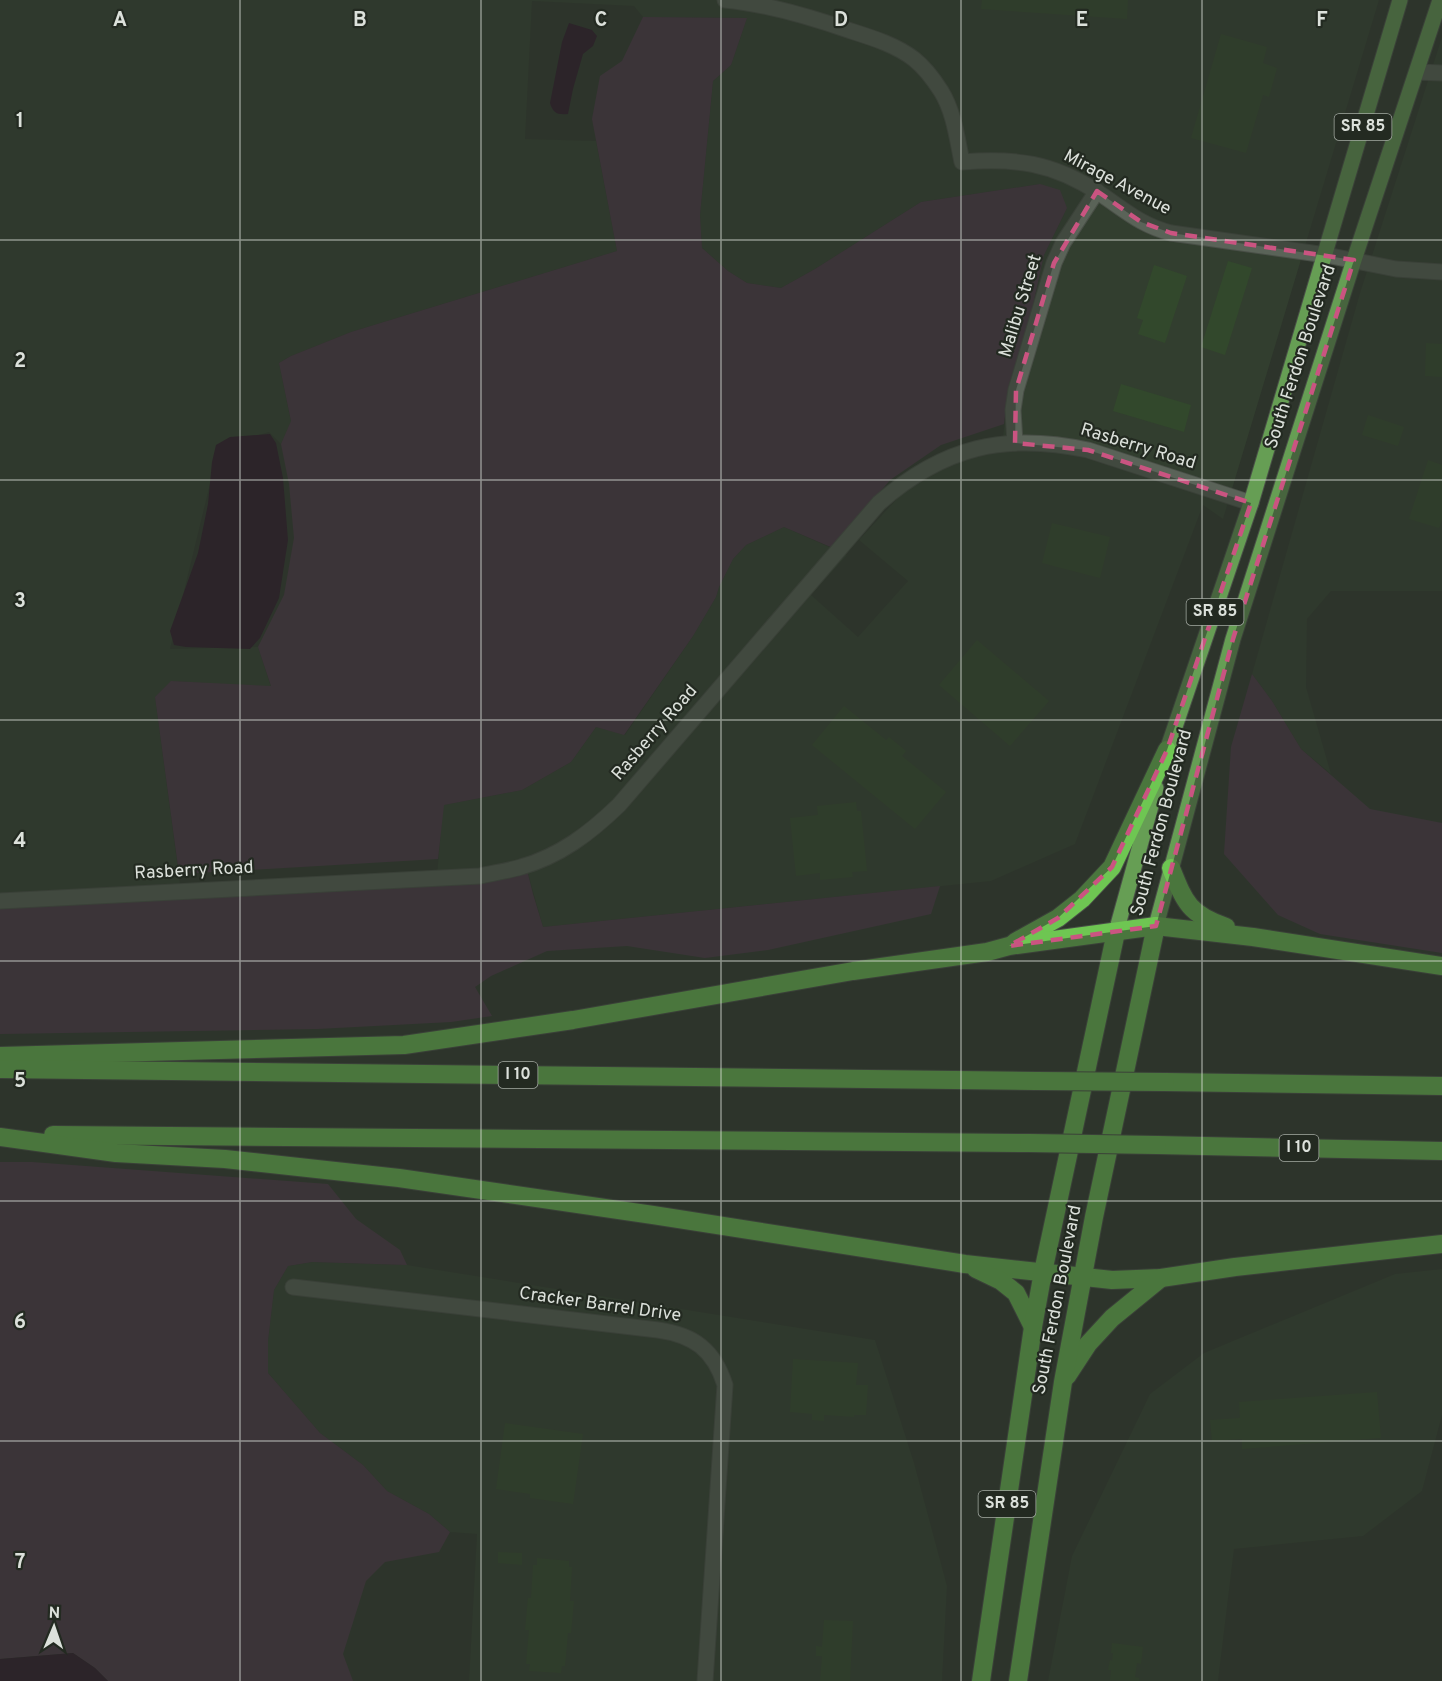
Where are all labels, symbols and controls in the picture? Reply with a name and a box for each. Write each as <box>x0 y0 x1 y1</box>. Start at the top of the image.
text: A <box>113 8 127 34</box>
text: B <box>353 8 367 34</box>
text: C <box>595 8 607 34</box>
text: D <box>834 8 848 34</box>
text: E <box>1076 8 1088 34</box>
text: F <box>1316 8 1328 34</box>
text: 1 <box>16 109 24 135</box>
road number: SR 85 <box>1334 114 1392 140</box>
street label: Mirage Avenue <box>1059 145 1175 221</box>
street label: Malibu Street <box>994 252 1048 360</box>
street label: South Ferdon Boulevard <box>1260 262 1342 452</box>
text: 2 <box>14 349 26 375</box>
street label: Rasberry Road <box>1078 419 1198 475</box>
text: 3 <box>14 589 26 615</box>
road number: SR 85 <box>1186 599 1244 625</box>
street label: Rasberry Road <box>607 680 703 786</box>
street label: South Ferdon Boulevard <box>1126 727 1198 919</box>
text: 4 <box>14 829 26 855</box>
street label: Rasberry Road <box>134 856 254 886</box>
road number: I 10 <box>498 1062 538 1088</box>
text: 5 <box>14 1069 26 1095</box>
road number: I 10 <box>1280 1135 1318 1161</box>
street label: South Ferdon Boulevard <box>1028 1203 1088 1397</box>
street label: Cracker Barrel Drive <box>517 1282 683 1328</box>
text: 6 <box>14 1310 26 1336</box>
road number: SR 85 <box>978 1491 1036 1517</box>
text: 7 <box>15 1550 25 1576</box>
north arrow <box>24 1597 84 1657</box>
text: N <box>48 1604 61 1624</box>

